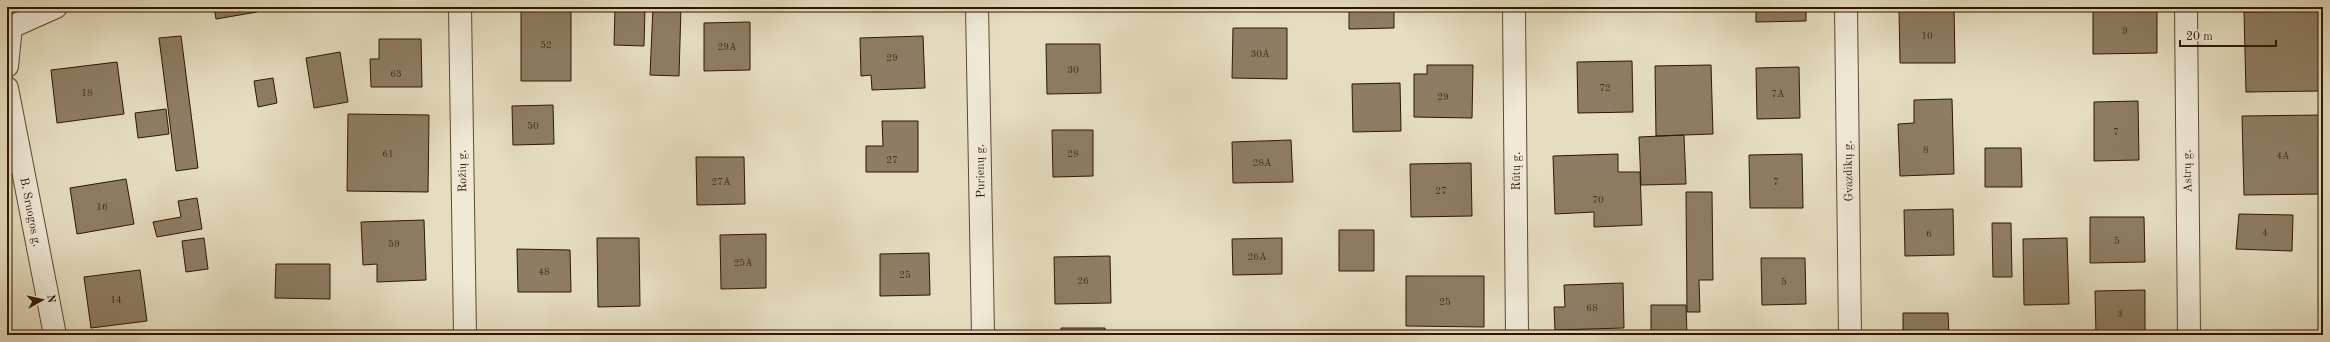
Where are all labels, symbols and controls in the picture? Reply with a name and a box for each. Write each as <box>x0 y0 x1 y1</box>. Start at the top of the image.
scale bar <box>2180 22 2276 48</box>
house number: 9 <box>2122 26 2128 36</box>
house number: 10 <box>1921 31 1933 41</box>
text: 20 m <box>2186 31 2213 43</box>
house number: 52 <box>540 40 552 50</box>
house number: 29A <box>717 42 737 52</box>
house number: 30A <box>1250 49 1270 59</box>
house number: 29 <box>886 53 898 63</box>
house number: 30 <box>1067 65 1079 75</box>
house number: 63 <box>390 69 402 79</box>
house number: 72 <box>1599 83 1611 93</box>
house number: 18 <box>81 88 93 98</box>
house number: 7A <box>1771 89 1785 99</box>
house number: 29 <box>1437 92 1449 102</box>
house number: 50 <box>527 121 539 131</box>
house number: 7 <box>2113 127 2119 137</box>
street label: Gvazdikų g. <box>1842 140 1856 202</box>
street label: Purienų g. <box>975 144 987 198</box>
house number: 8 <box>1923 145 1929 155</box>
house number: 61 <box>382 149 394 159</box>
house number: 28 <box>1067 149 1079 159</box>
street label: Astrų g. <box>2182 149 2194 193</box>
street label: Rožių g. <box>457 150 469 192</box>
house number: 4A <box>2276 151 2290 161</box>
street label: Rūtų g. <box>1511 152 1523 190</box>
house number: 27 <box>886 155 898 165</box>
house number: 28A <box>1252 158 1272 168</box>
street label: B. Sruogos g. <box>17 176 43 248</box>
house number: 27A <box>711 177 731 187</box>
house number: 7 <box>1773 177 1779 187</box>
house number: 27 <box>1435 186 1447 196</box>
house number: 70 <box>1592 195 1604 205</box>
house number: 16 <box>96 202 108 212</box>
house number: 4 <box>2262 228 2268 238</box>
house number: 6 <box>1926 229 1932 239</box>
house number: 5 <box>2114 236 2120 246</box>
house number: 59 <box>388 239 400 249</box>
house number: 26A <box>1247 252 1267 262</box>
house number: 25A <box>733 258 753 268</box>
house number: 48 <box>538 267 550 277</box>
house number: 25 <box>899 270 911 280</box>
house number: 26 <box>1077 276 1089 286</box>
house number: 5 <box>1781 277 1787 287</box>
north arrow <box>22 280 62 320</box>
text: N <box>44 294 57 304</box>
house number: 14 <box>110 295 122 305</box>
house number: 25 <box>1439 297 1451 307</box>
house number: 68 <box>1586 303 1598 313</box>
house number: 3 <box>2117 309 2123 319</box>

